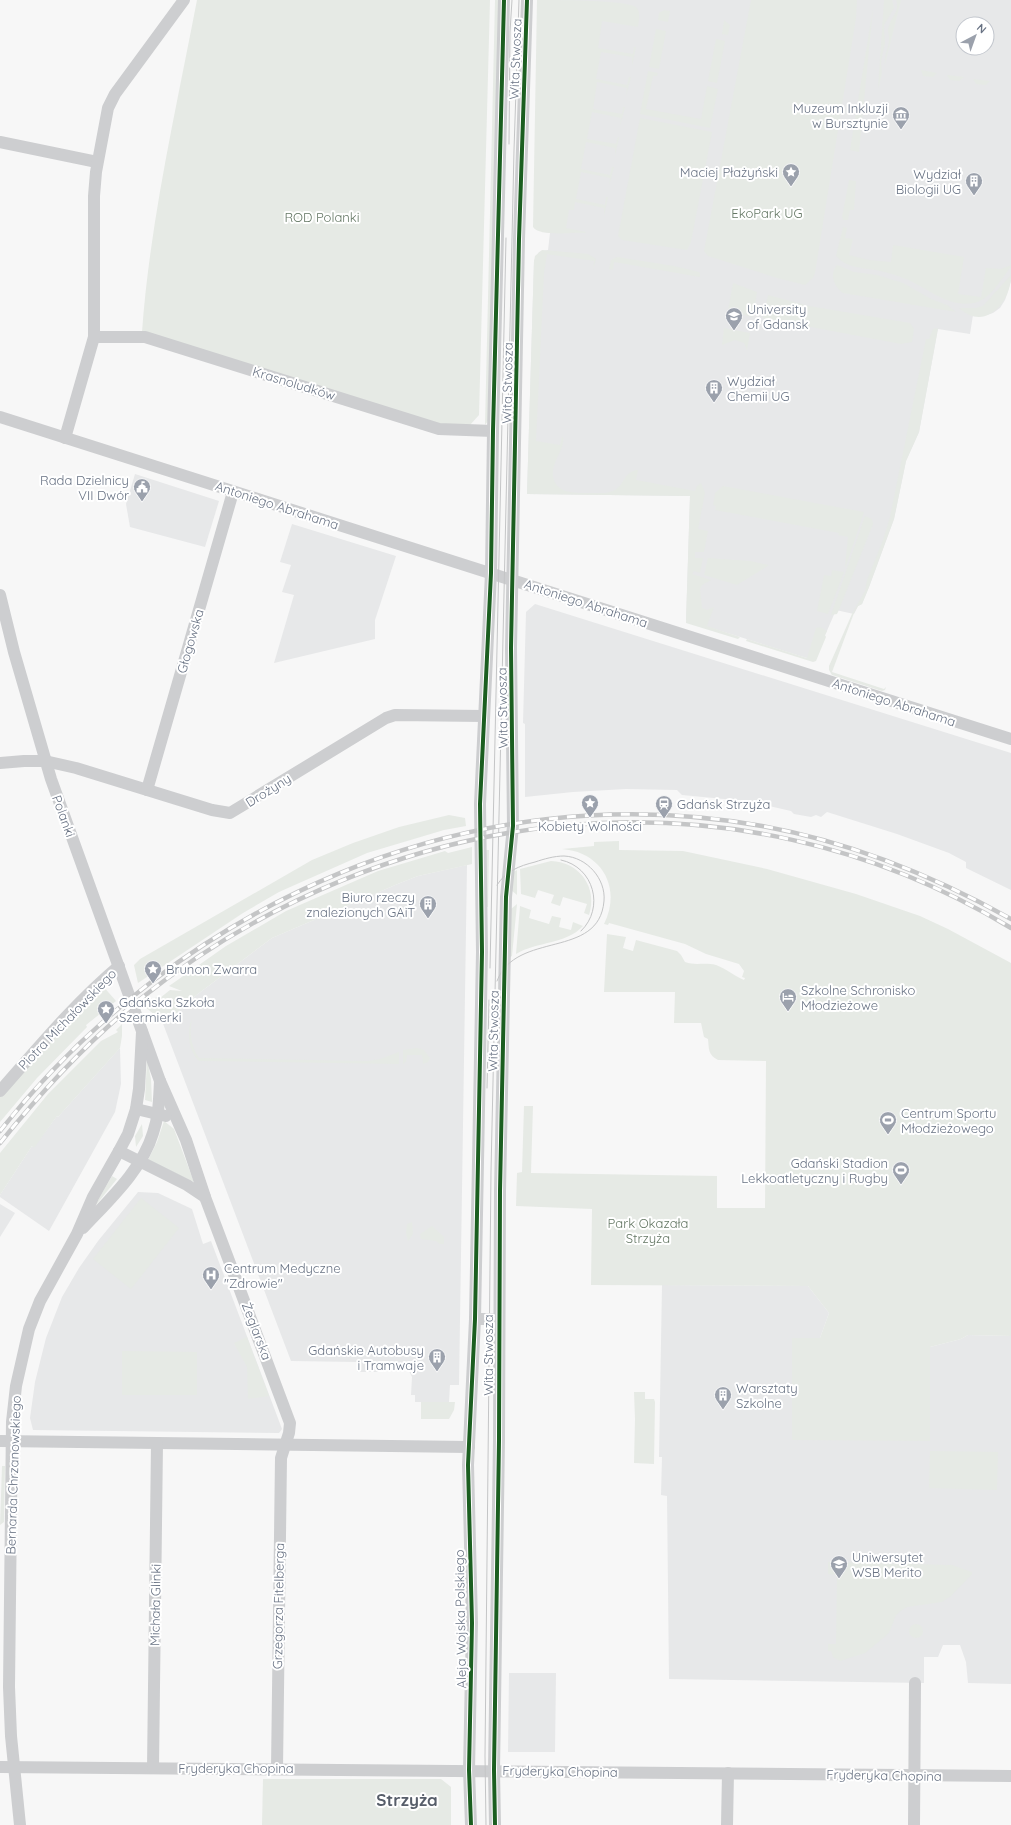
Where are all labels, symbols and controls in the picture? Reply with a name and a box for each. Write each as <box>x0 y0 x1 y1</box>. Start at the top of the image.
north arrow <box>955 16 995 56</box>
street label: Wita Stwosza <box>506 18 524 100</box>
text: N <box>974 21 989 36</box>
place label: Muzeum Inkluzji w Bursztynie <box>793 100 888 131</box>
museum icon: Muzeum Inkluzji w Bursztynie <box>891 105 911 130</box>
place icon: Maciej Płażyński <box>781 162 801 187</box>
place label: Maciej Płażyński <box>680 164 778 180</box>
place label: Wydział Biologii UG <box>896 166 962 197</box>
building icon: Wydział Biologii UG <box>964 171 984 196</box>
park label: EkoPark UG <box>731 205 803 221</box>
park label: ROD Polanki <box>284 209 360 225</box>
place label: University of Gdansk <box>747 301 808 332</box>
school or university icon: University of Gdansk <box>724 306 744 331</box>
street label: Wita Stwosza <box>498 342 516 424</box>
street label: Krasnoludków <box>251 363 337 403</box>
place label: Wydział Chemii UG <box>727 373 790 404</box>
building icon: Wydział Chemii UG <box>704 378 724 403</box>
place label: Rada Dzielnicy VII Dwór <box>40 472 129 503</box>
public building icon: Rada Dzielnicy VII Dwór <box>132 477 152 502</box>
street label: Antoniego Abrahama <box>213 477 341 533</box>
street label: Antoniego Abrahama <box>522 575 650 631</box>
street label: Głogowska <box>173 607 207 675</box>
street label: Wita Stwosza <box>493 667 511 749</box>
street label: Antoniego Abrahama <box>830 674 958 730</box>
street label: Drożyny <box>242 770 294 810</box>
street label: Polanki <box>49 793 79 839</box>
place icon: Kobiety Wolności <box>580 793 600 818</box>
station icon: Gdańsk Strzyża <box>654 794 674 819</box>
place label: Gdańsk Strzyża <box>677 796 770 812</box>
place label: Kobiety Wolności <box>538 818 642 834</box>
place label: Biuro rzeczy znalezionych GAiT <box>306 889 415 920</box>
building icon: Biuro rzeczy znalezionych GAiT <box>418 894 438 919</box>
place icon: Brunon Zwarra <box>143 959 163 984</box>
place label: Brunon Zwarra <box>166 961 257 977</box>
street label: Piotra Michałowskiego <box>15 965 119 1073</box>
place label: Szkolne Schronisko Młodzieżowe <box>801 982 916 1013</box>
hotel icon: Szkolne Schronisko Młodzieżowe <box>778 987 798 1012</box>
street label: Wita Stwosza <box>484 990 502 1072</box>
place label: Gdańska Szkoła Szermierki <box>119 994 215 1025</box>
place icon: Gdańska Szkoła Szermierki <box>96 999 116 1024</box>
place label: Centrum Sportu Młodzieżowego <box>901 1105 996 1136</box>
sports icon: Centrum Sportu Młodzieżowego <box>878 1110 898 1135</box>
place label: Gdański Stadion Lekkoatletyczny i Rugby <box>741 1155 888 1186</box>
sports icon: Gdański Stadion Lekkoatletyczny i Rugby <box>891 1160 911 1185</box>
park label: Park Okazała Strzyża <box>608 1215 688 1246</box>
place label: Centrum Medyczne "Zdrowie" <box>224 1260 341 1291</box>
hospital icon: Centrum Medyczne "Zdrowie" <box>201 1265 221 1290</box>
street label: Żeglarska <box>239 1300 275 1362</box>
street label: Wita Stwosza <box>480 1314 496 1396</box>
place label: Gdańskie Autobusy i Tramwaje <box>308 1342 424 1373</box>
building icon: Gdańskie Autobusy i Tramwaje <box>427 1347 447 1372</box>
place label: Warsztaty Szkolne <box>736 1380 798 1411</box>
building icon: Warsztaty Szkolne <box>713 1385 733 1410</box>
street label: Bernarda Chrzanowskiego <box>2 1395 24 1555</box>
street label: Grzegorza Fitelberga <box>269 1543 287 1669</box>
street label: Aleja Wojska Polskiego <box>451 1549 469 1689</box>
place label: Uniwersytet WSB Merito <box>852 1549 923 1580</box>
school or university icon: Uniwersytet WSB Merito <box>829 1554 849 1579</box>
street label: Michała Glinki <box>146 1564 164 1646</box>
street label: Fryderyka Chopina <box>178 1760 294 1776</box>
street label: Fryderyka Chopina <box>502 1762 618 1780</box>
street label: Fryderyka Chopina <box>826 1766 942 1784</box>
district label: Strzyża <box>376 1789 438 1810</box>

